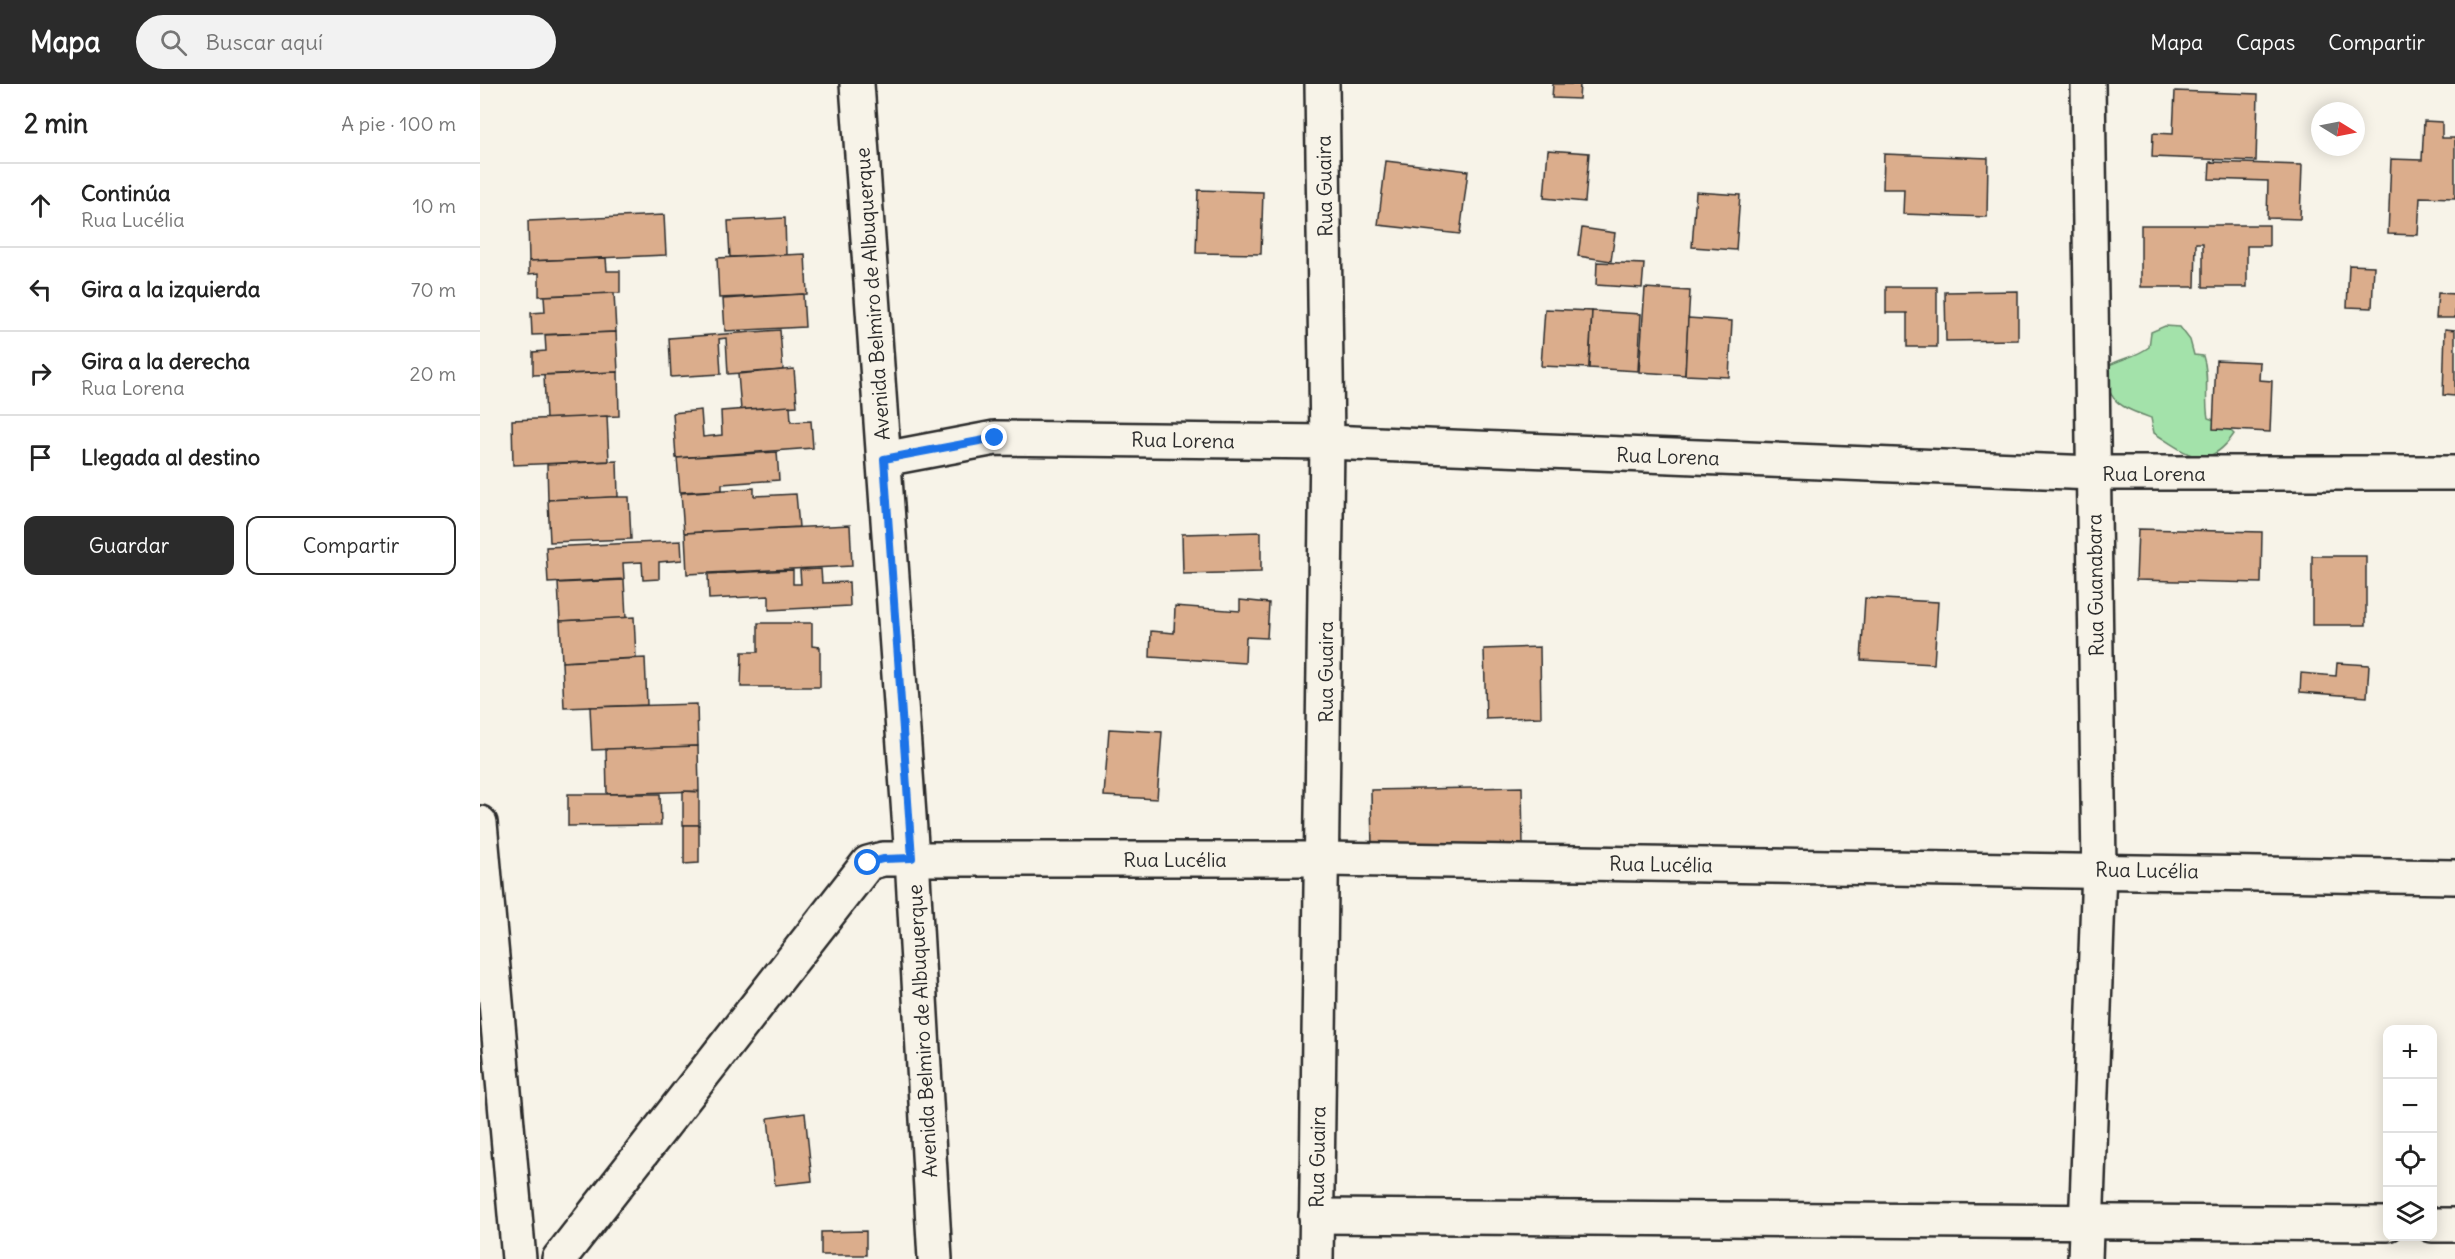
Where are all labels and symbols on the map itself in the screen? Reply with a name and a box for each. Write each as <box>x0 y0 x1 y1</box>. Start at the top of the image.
north arrow <box>2311 102 2365 156</box>
street label: Rua Guaira <box>1311 135 1337 237</box>
street label: Avenida Belmiro de Albuquerque <box>849 147 895 441</box>
route end <box>981 424 1007 450</box>
street label: Rua Lorena <box>1131 427 1235 453</box>
street label: Rua Lorena <box>1616 442 1720 470</box>
street label: Rua Lorena <box>2102 461 2206 486</box>
street label: Rua Guanabara <box>2081 513 2109 657</box>
street label: Rua Guaira <box>1313 621 1338 723</box>
street label: Rua Lucélia <box>1123 847 1227 872</box>
route start <box>854 849 880 875</box>
street label: Rua Lucélia <box>1609 851 1713 877</box>
street label: Rua Lucélia <box>2095 857 2199 883</box>
street label: Avenida Belmiro de Albuquerque <box>902 884 942 1178</box>
street label: Rua Guaira <box>1304 1106 1330 1208</box>

